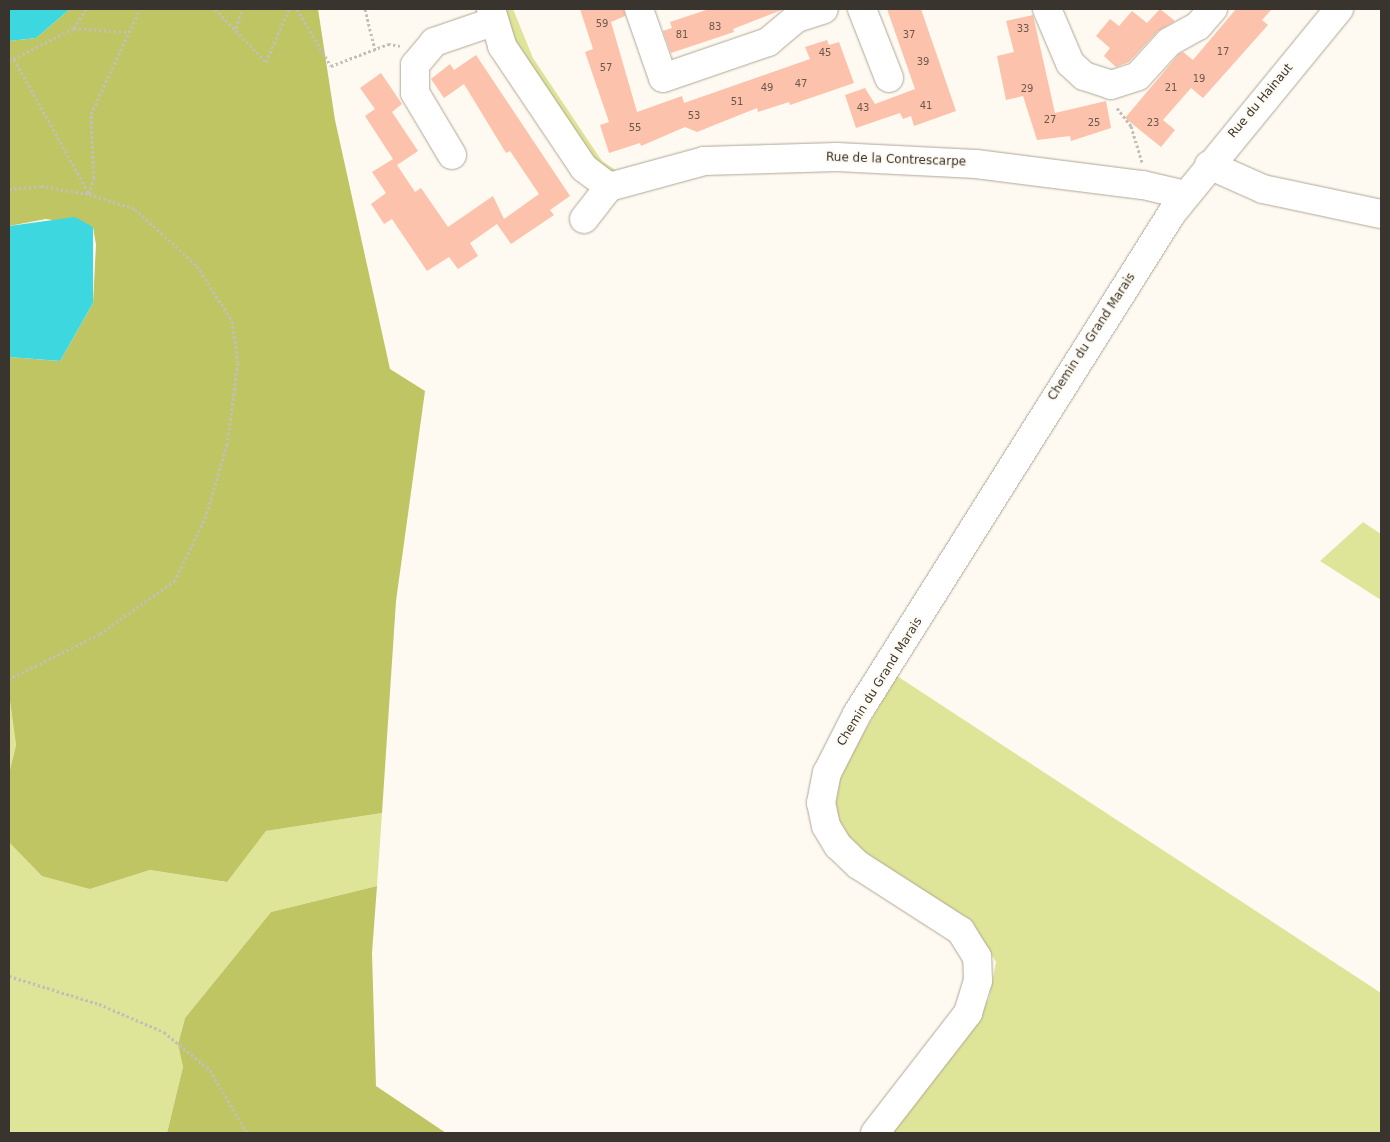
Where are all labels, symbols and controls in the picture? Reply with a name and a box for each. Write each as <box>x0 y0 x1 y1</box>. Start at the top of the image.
house number: 59 <box>596 18 608 30</box>
house number: 83 <box>709 21 721 33</box>
house number: 33 <box>1017 23 1029 35</box>
house number: 81 <box>676 29 688 41</box>
house number: 37 <box>903 29 915 41</box>
house number: 17 <box>1217 46 1229 58</box>
house number: 45 <box>819 47 831 59</box>
house number: 39 <box>917 56 929 68</box>
street label: Rue du Hainaut <box>1226 61 1296 141</box>
house number: 57 <box>600 62 612 74</box>
house number: 19 <box>1193 73 1205 85</box>
house number: 47 <box>795 78 807 90</box>
house number: 49 <box>761 82 773 94</box>
house number: 21 <box>1165 82 1177 94</box>
house number: 29 <box>1021 83 1033 95</box>
house number: 51 <box>731 96 743 108</box>
house number: 41 <box>920 100 932 112</box>
house number: 43 <box>857 102 869 114</box>
house number: 53 <box>688 110 700 122</box>
house number: 27 <box>1044 114 1056 126</box>
house number: 25 <box>1088 117 1100 129</box>
house number: 23 <box>1147 117 1159 129</box>
house number: 55 <box>629 122 641 134</box>
street label: Rue de la Contrescarpe <box>826 150 966 170</box>
street label: Chemin du Grand Marais <box>1045 271 1139 403</box>
street label: Chemin du Grand Marais <box>834 615 926 749</box>

